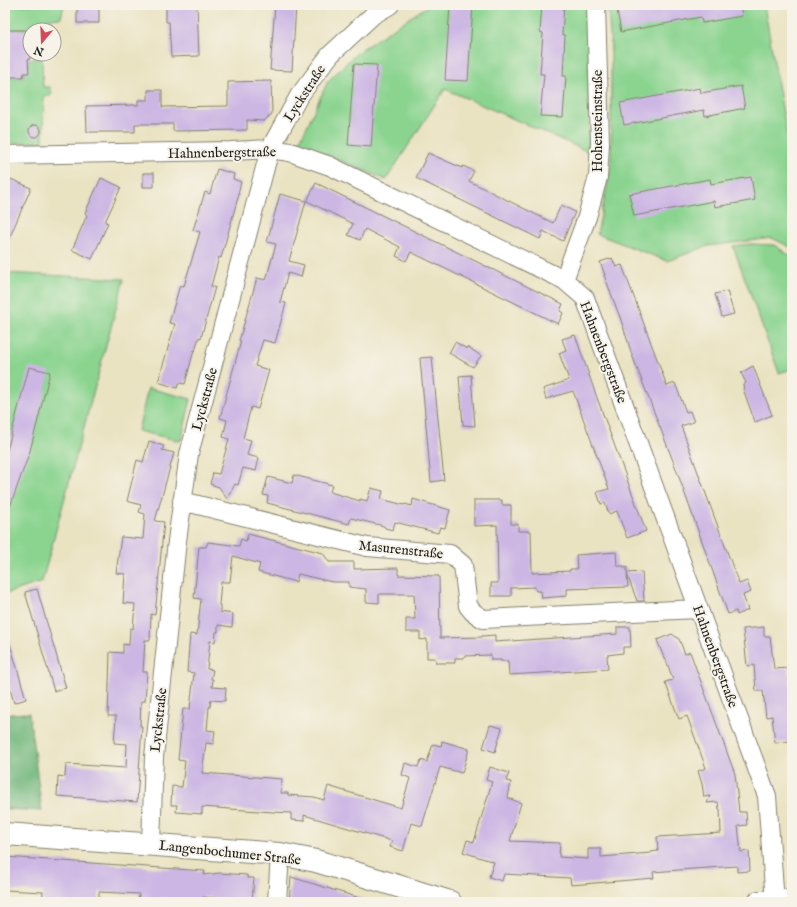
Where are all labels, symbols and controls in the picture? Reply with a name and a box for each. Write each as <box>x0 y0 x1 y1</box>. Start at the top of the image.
north arrow <box>22 22 62 62</box>
text: N <box>32 42 47 59</box>
street label: Lyckstraße <box>280 61 330 125</box>
street label: Hohensteinstraße <box>589 69 607 172</box>
street label: Hahnenbergstraße <box>168 143 277 163</box>
street label: Hahnenbergstraße <box>575 299 631 407</box>
street label: Lyckstraße <box>188 365 222 433</box>
street label: Masurenstraße <box>358 537 445 563</box>
street label: Hahnenbergstraße <box>688 602 742 711</box>
street label: Lyckstraße <box>147 687 171 753</box>
street label: Langenbochumer Straße <box>158 837 302 869</box>

